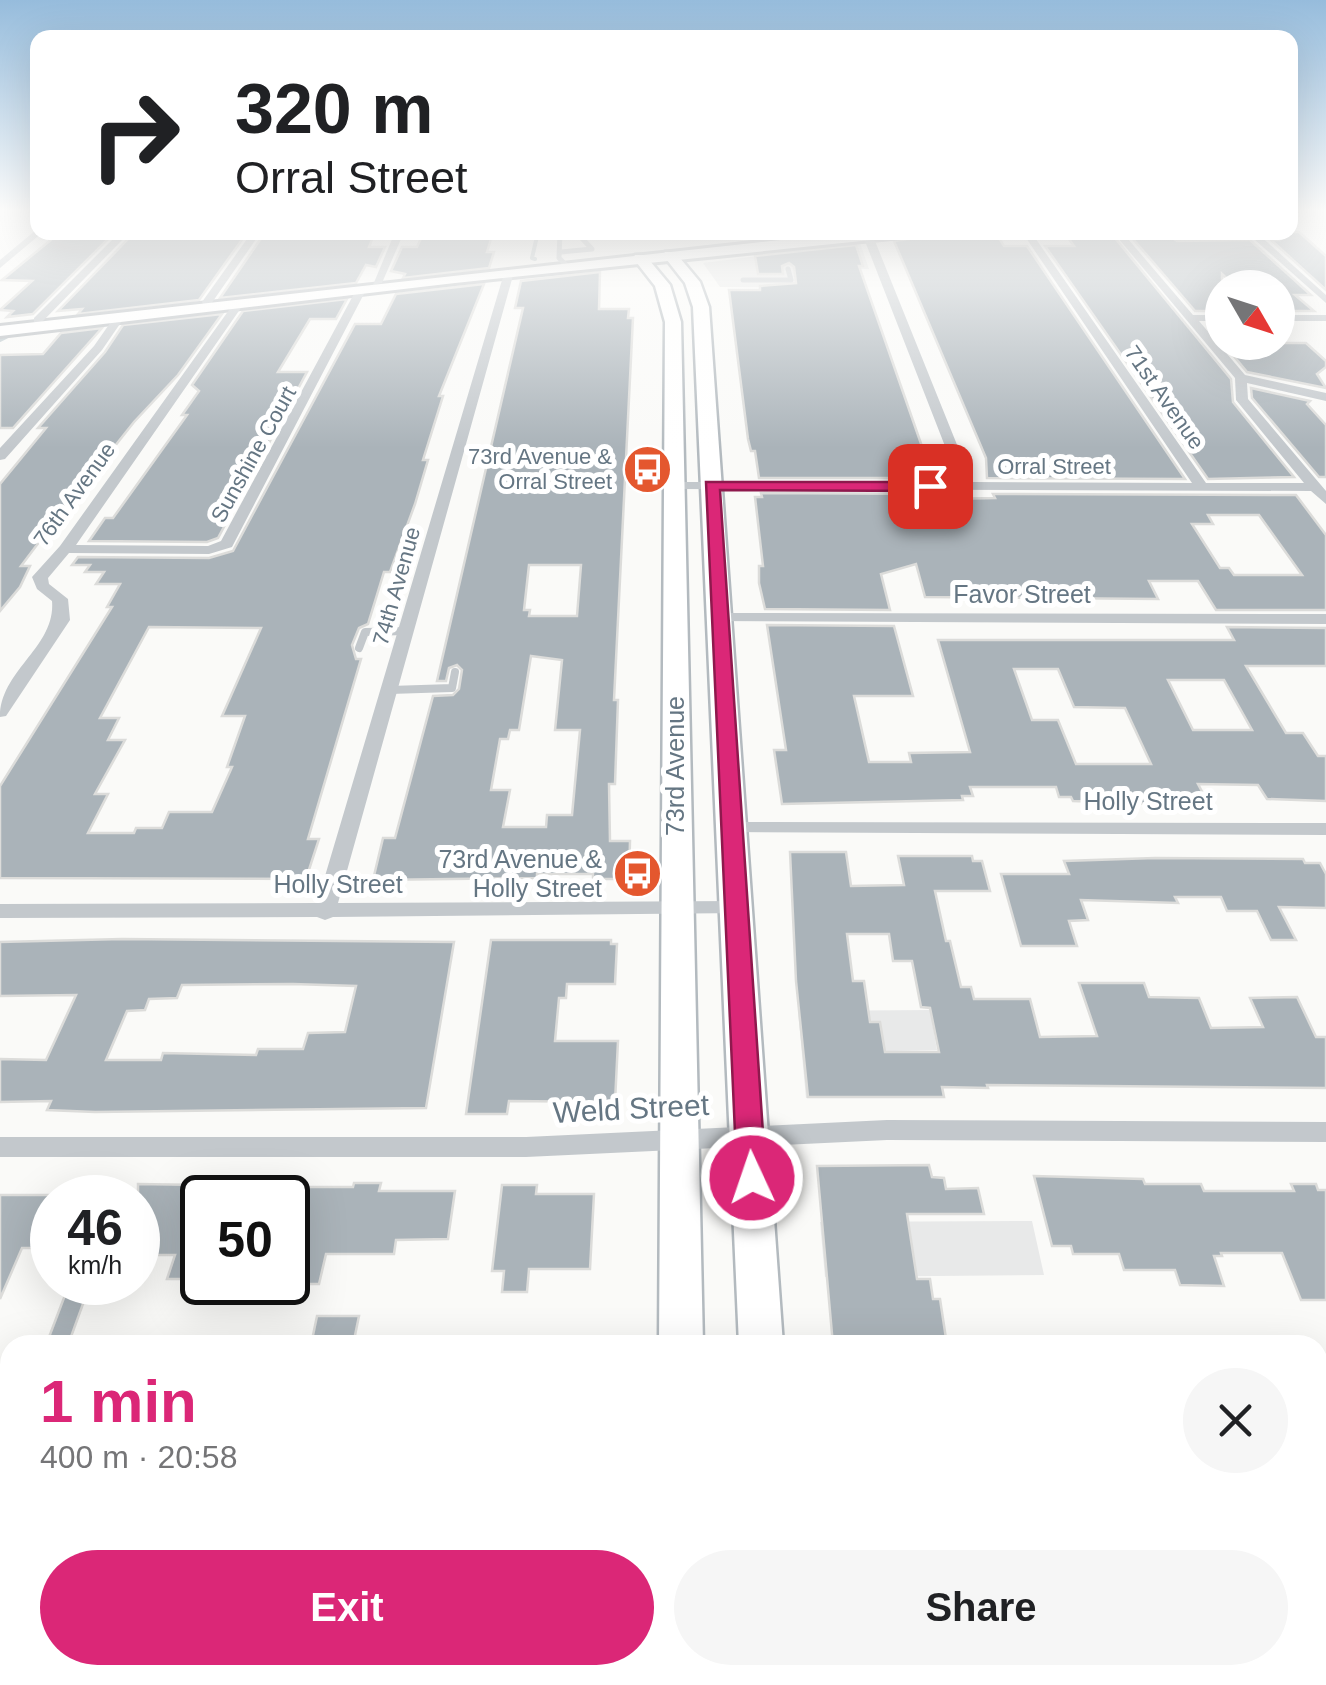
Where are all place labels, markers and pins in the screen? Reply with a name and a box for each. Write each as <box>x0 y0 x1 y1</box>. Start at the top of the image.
bus stop icon: 73rd Avenue & Orral Street <box>621 443 673 495</box>
place label: 73rd Avenue & Orral Street <box>468 444 612 494</box>
pin <box>888 444 973 529</box>
place label: 73rd Avenue & Holly Street <box>438 845 602 902</box>
bus stop icon: 73rd Avenue & Holly Street <box>611 847 663 899</box>

